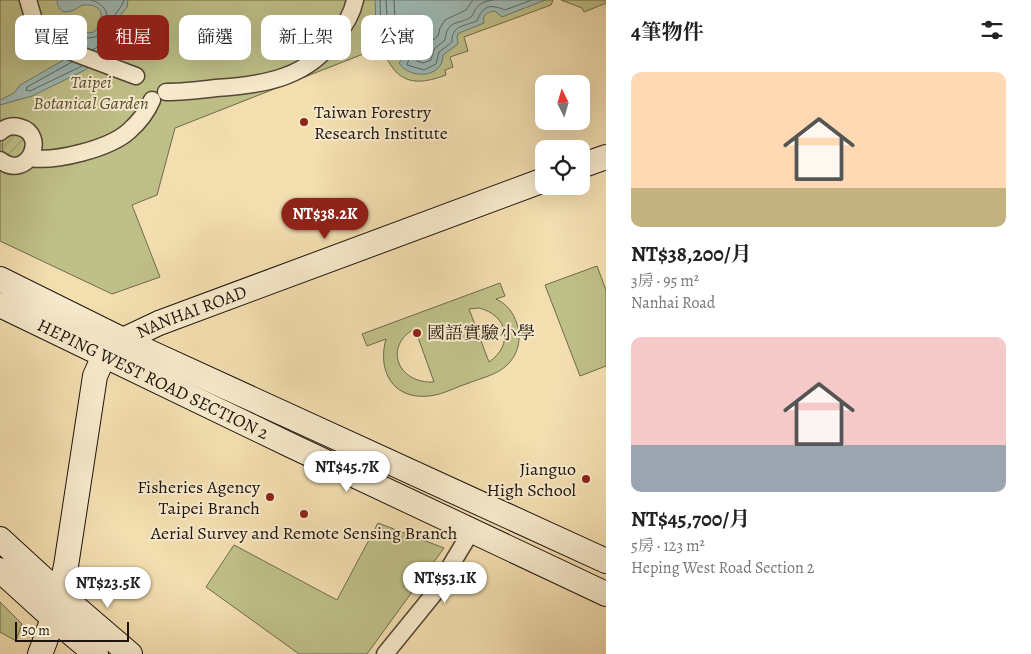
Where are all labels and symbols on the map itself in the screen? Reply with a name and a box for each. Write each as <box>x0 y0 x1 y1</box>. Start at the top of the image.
park label: Taipei Botanical Garden <box>33 70 149 115</box>
north arrow <box>535 75 590 130</box>
place label: Taiwan Forestry Research Institute <box>314 100 448 145</box>
marker: Taiwan Forestry Research Institute <box>298 116 310 128</box>
pin: NT$38.2K <box>273 198 377 240</box>
street label: NANHAI ROAD <box>132 280 250 344</box>
street label: HEPING WEST ROAD SECTION 2 <box>33 313 273 445</box>
place label: 國語實驗小學 <box>427 321 535 345</box>
marker: 國語實驗小學 <box>411 327 423 339</box>
pin: NT$45.7K <box>295 450 399 493</box>
place label: Jianguo High School <box>487 457 577 502</box>
marker: Jianguo High School <box>580 473 592 485</box>
place label: Fisheries Agency Taipei Branch <box>137 475 261 520</box>
marker: Fisheries Agency Taipei Branch <box>264 491 276 503</box>
marker: Aerial Survey and Remote Sensing Branch <box>298 508 310 520</box>
place label: Aerial Survey and Remote Sensing Branch <box>150 521 458 545</box>
pin: NT$53.1K <box>393 562 497 604</box>
pin: NT$23.5K <box>56 566 160 609</box>
scale bar <box>15 619 129 642</box>

